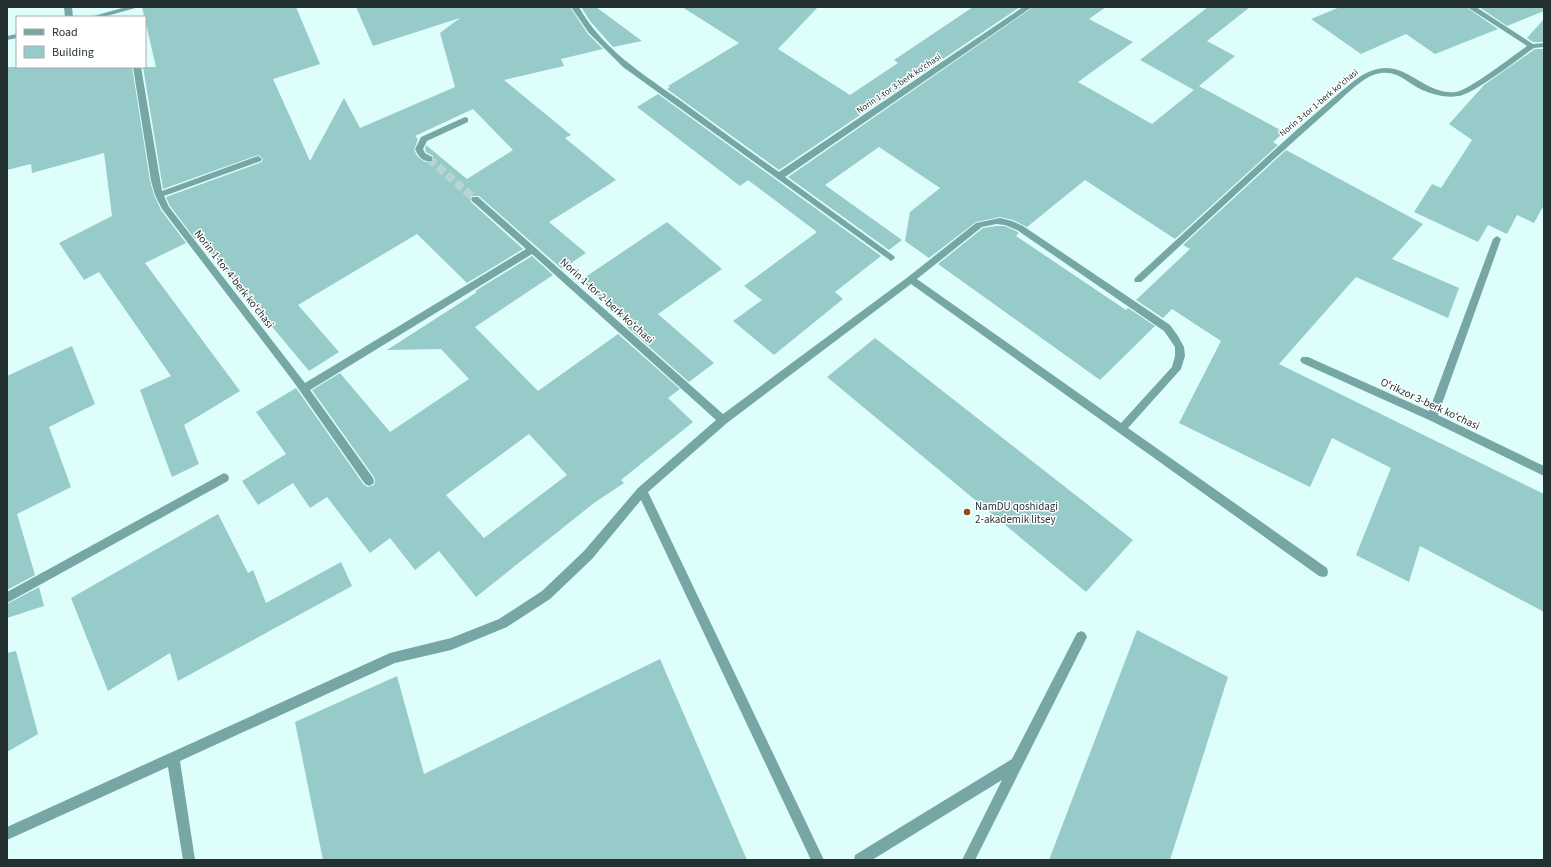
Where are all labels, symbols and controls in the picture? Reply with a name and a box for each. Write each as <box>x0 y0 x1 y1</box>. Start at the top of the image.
legend <box>16 16 146 68</box>
text: Road <box>52 24 78 41</box>
text: Building <box>52 44 94 61</box>
street label: Norin 1-tor 3-berk koʻchasi <box>854 51 944 117</box>
street label: Norin 3-tor 1-berk koʻchasi <box>1277 66 1361 140</box>
street label: Norin 1-tor 4-berk koʻchasi <box>191 227 277 331</box>
street label: Norin 1-tor 2-berk koʻchasi <box>557 255 657 347</box>
street label: Oʻrikzor 3-berk koʻchasi <box>1378 374 1482 434</box>
place label: NamDU qoshidagi 2-akademik litsey <box>975 499 1058 527</box>
marker: NamDU qoshidagi 2-akademik litsey <box>962 507 972 517</box>

